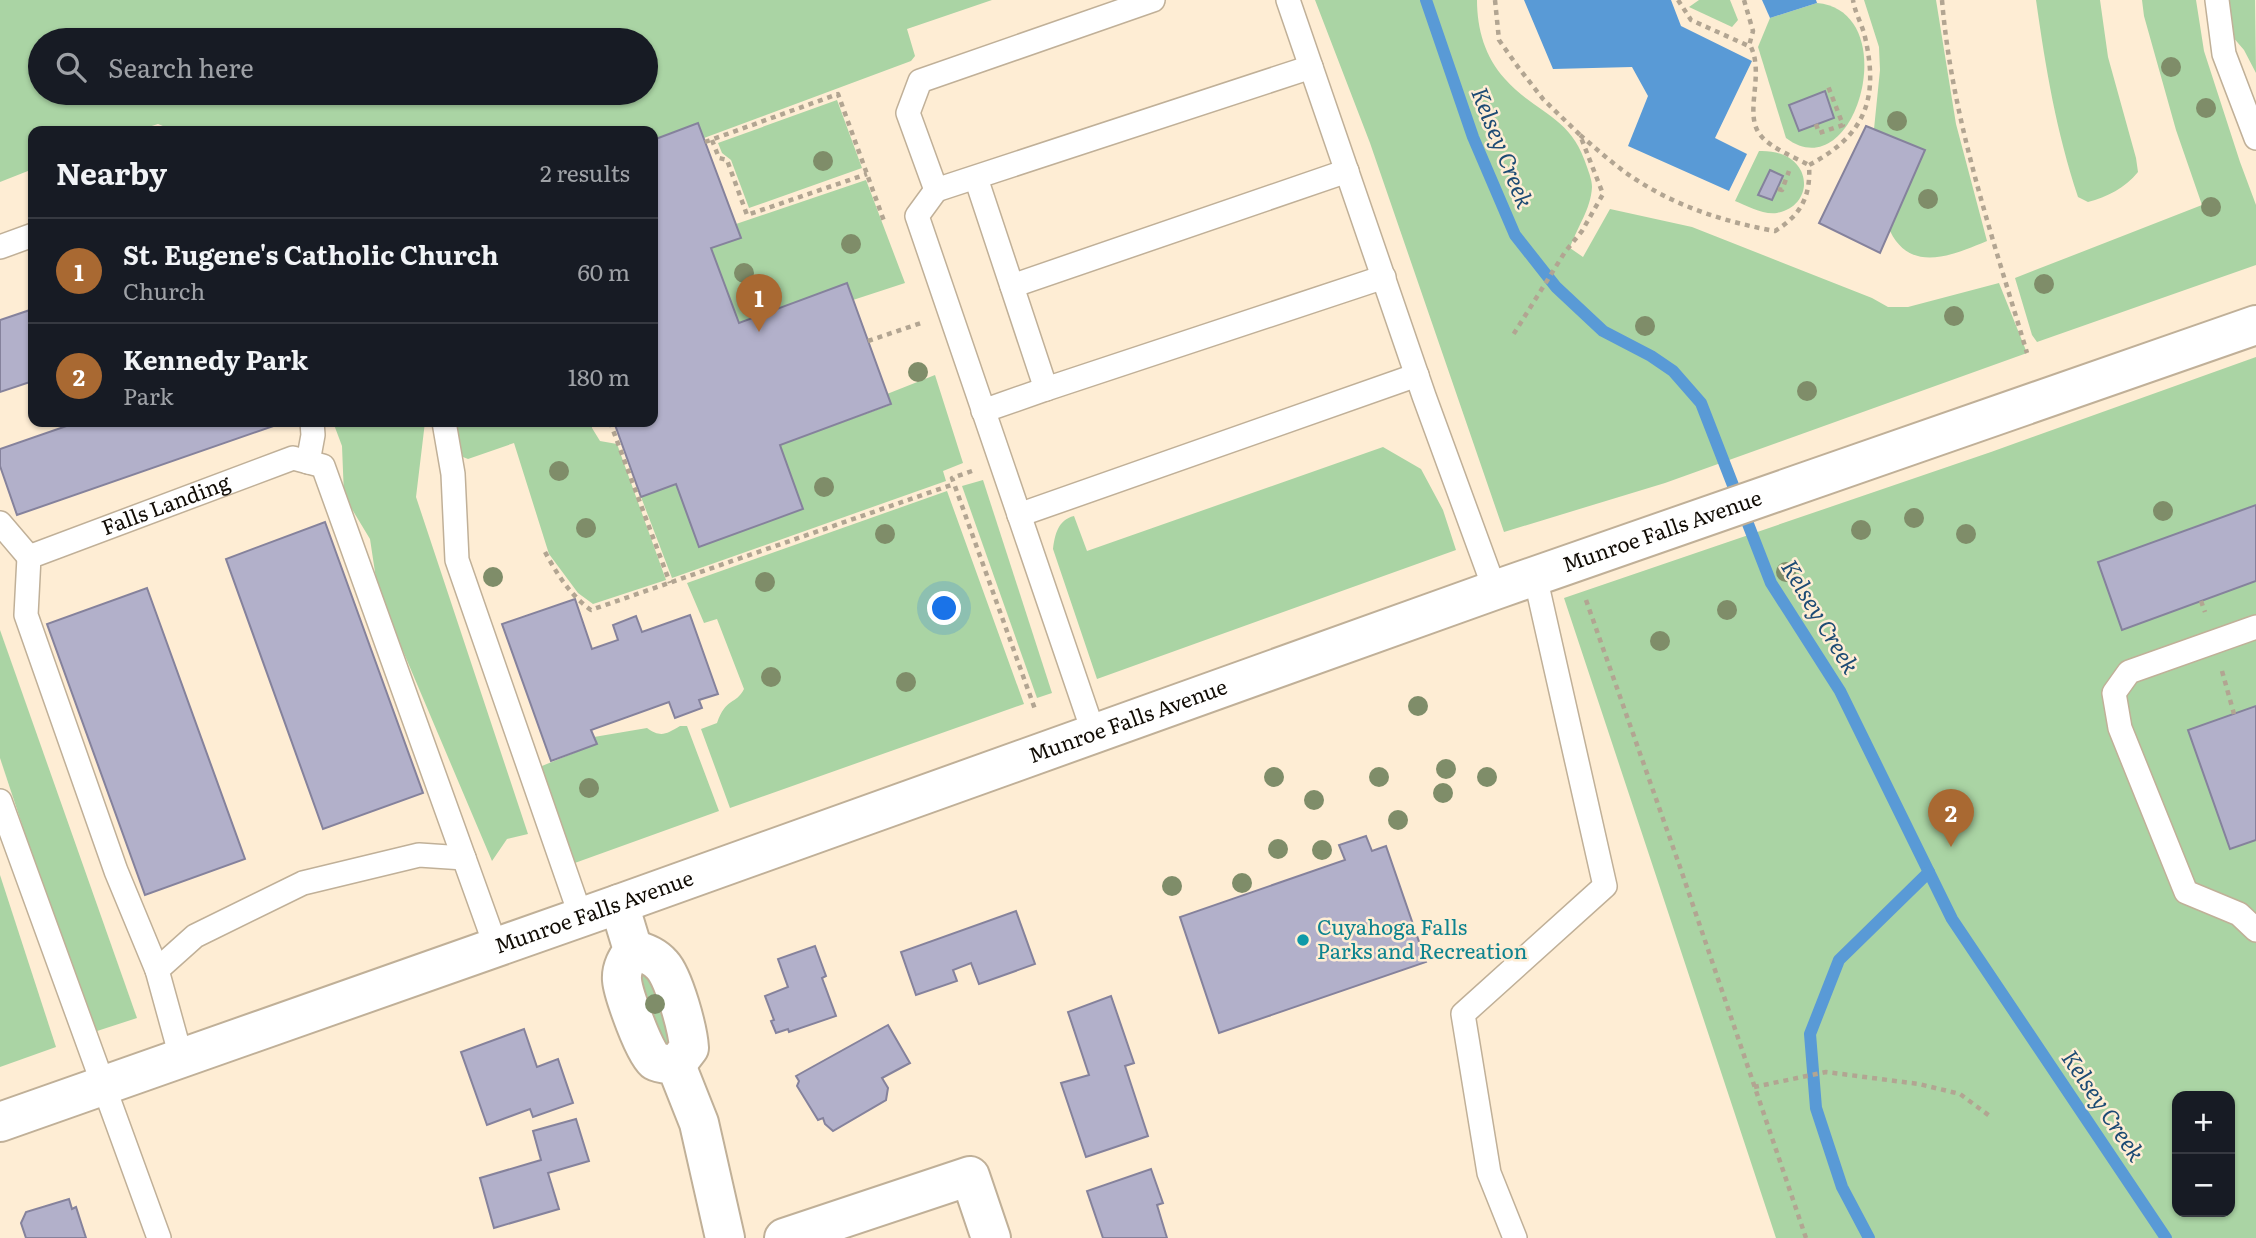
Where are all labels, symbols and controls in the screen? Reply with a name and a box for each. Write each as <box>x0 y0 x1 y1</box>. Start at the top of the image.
search box <box>28 28 658 105</box>
text: Search here <box>108 47 254 86</box>
icon: search <box>52 48 90 86</box>
water label: Kelsey Creek <box>1464 82 1544 213</box>
text: Nearby <box>56 150 167 194</box>
text: 2 results <box>540 155 630 189</box>
text: St. Eugene's Catholic Church <box>123 234 499 273</box>
text: 1 <box>74 254 84 288</box>
text: 60 m <box>577 254 630 288</box>
text: Church <box>123 273 205 307</box>
pin: 1 <box>736 274 782 332</box>
text: Kennedy Park <box>123 339 308 378</box>
text: 2 <box>73 359 85 393</box>
text: 180 m <box>568 359 630 393</box>
text: Park <box>123 378 173 412</box>
street label: Falls Landing <box>97 465 234 541</box>
street label: Munroe Falls Avenue <box>1558 480 1765 578</box>
water label: Kelsey Creek <box>1774 552 1869 680</box>
your location <box>927 591 961 625</box>
street label: Munroe Falls Avenue <box>1023 669 1231 769</box>
pin: 2 <box>1928 789 1974 847</box>
street label: Munroe Falls Avenue <box>490 861 697 960</box>
place label: Cuyahoga Falls Parks and Recreation <box>1317 910 1528 965</box>
marker: Cuyahoga Falls Parks and Recreation <box>1295 932 1311 948</box>
water label: Kelsey Creek <box>2055 1042 2155 1168</box>
map controls <box>2172 1091 2235 1217</box>
button: + <box>2172 1091 2235 1154</box>
button: − <box>2172 1154 2235 1217</box>

